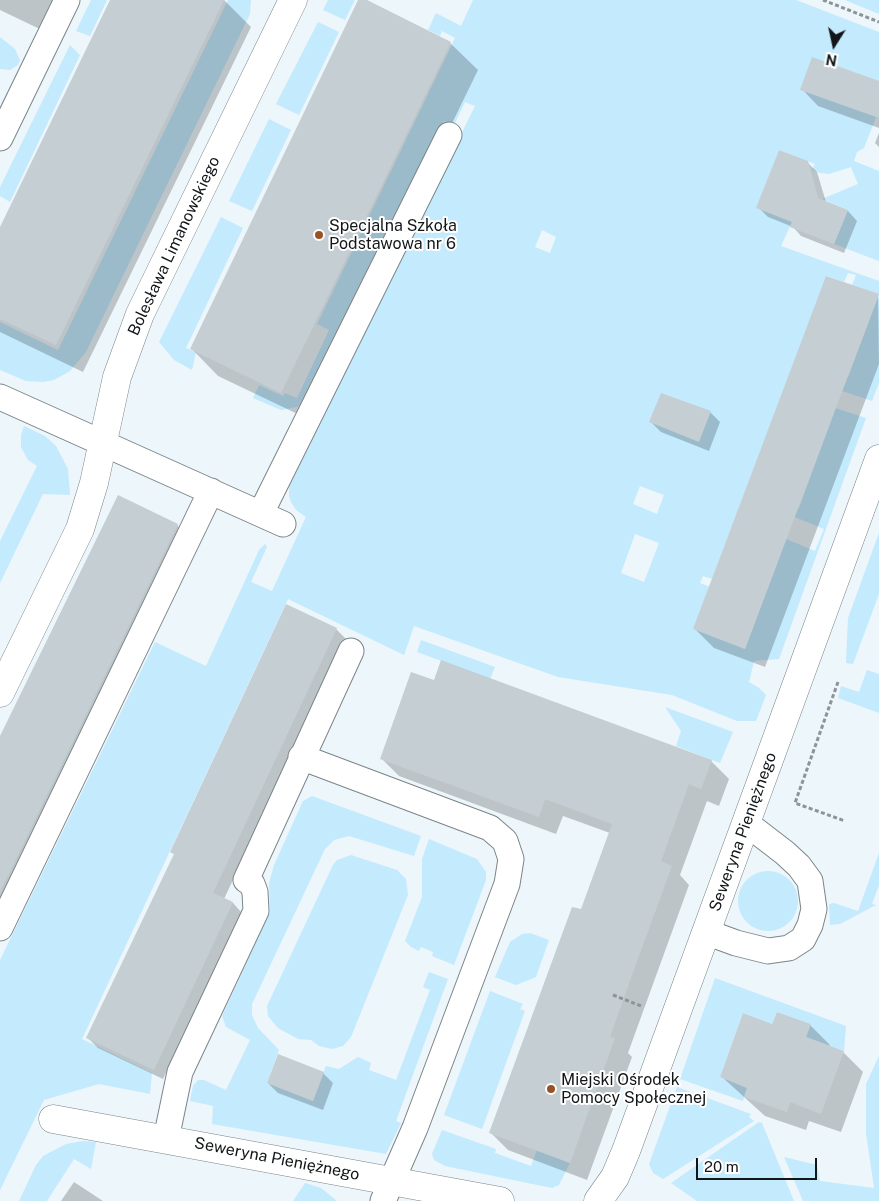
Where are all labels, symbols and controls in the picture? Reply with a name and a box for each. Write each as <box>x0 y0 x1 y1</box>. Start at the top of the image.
north arrow <box>809 20 859 70</box>
text: N <box>825 51 838 69</box>
street label: Bolesława Limanowskiego <box>124 153 224 339</box>
place label: Specjalna Szkoła Podstawowa nr 6 <box>329 216 457 254</box>
marker: Specjalna Szkoła Podstawowa nr 6 <box>313 229 325 241</box>
street label: Seweryna Pieniężnego <box>705 750 781 914</box>
place label: Miejski Ośrodek Pomocy Społecznej <box>561 1070 706 1108</box>
marker: Miejski Ośrodek Pomocy Społecznej <box>545 1083 557 1095</box>
street label: Seweryna Pieniężnego <box>193 1134 361 1184</box>
scale bar <box>699 1148 820 1180</box>
text: 20 m <box>704 1158 739 1175</box>

